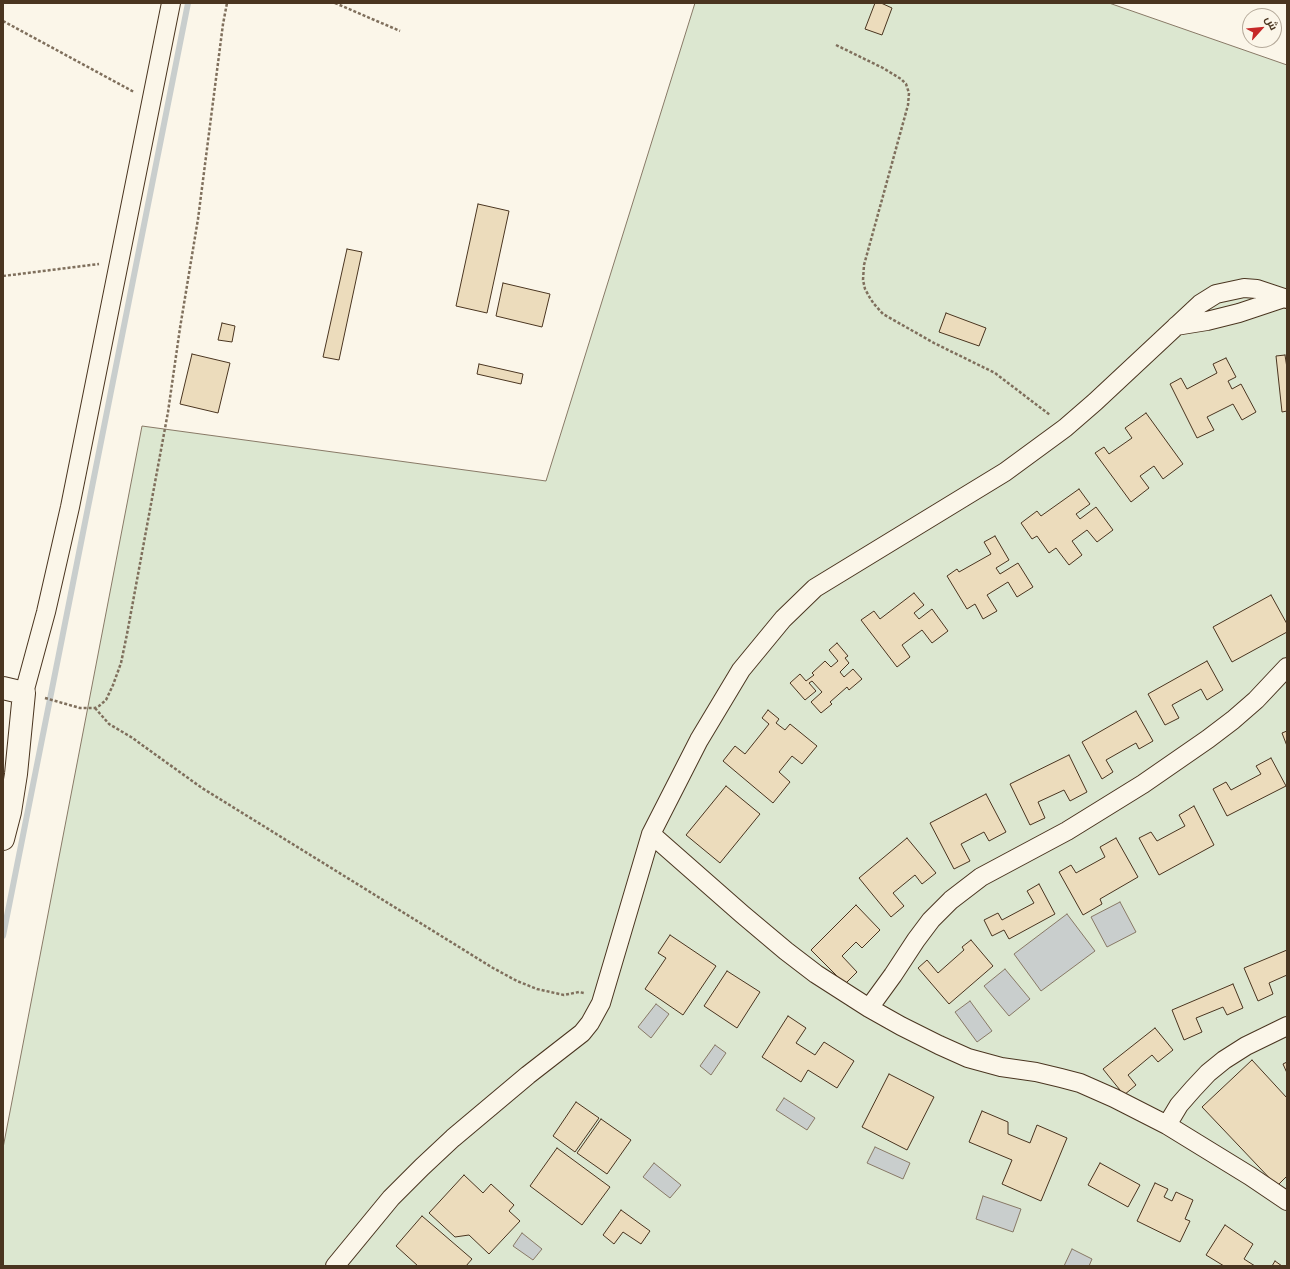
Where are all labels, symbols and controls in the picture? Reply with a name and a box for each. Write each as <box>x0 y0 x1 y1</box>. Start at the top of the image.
north arrow <box>1242 8 1282 48</box>
text: ش <box>1263 14 1280 32</box>

